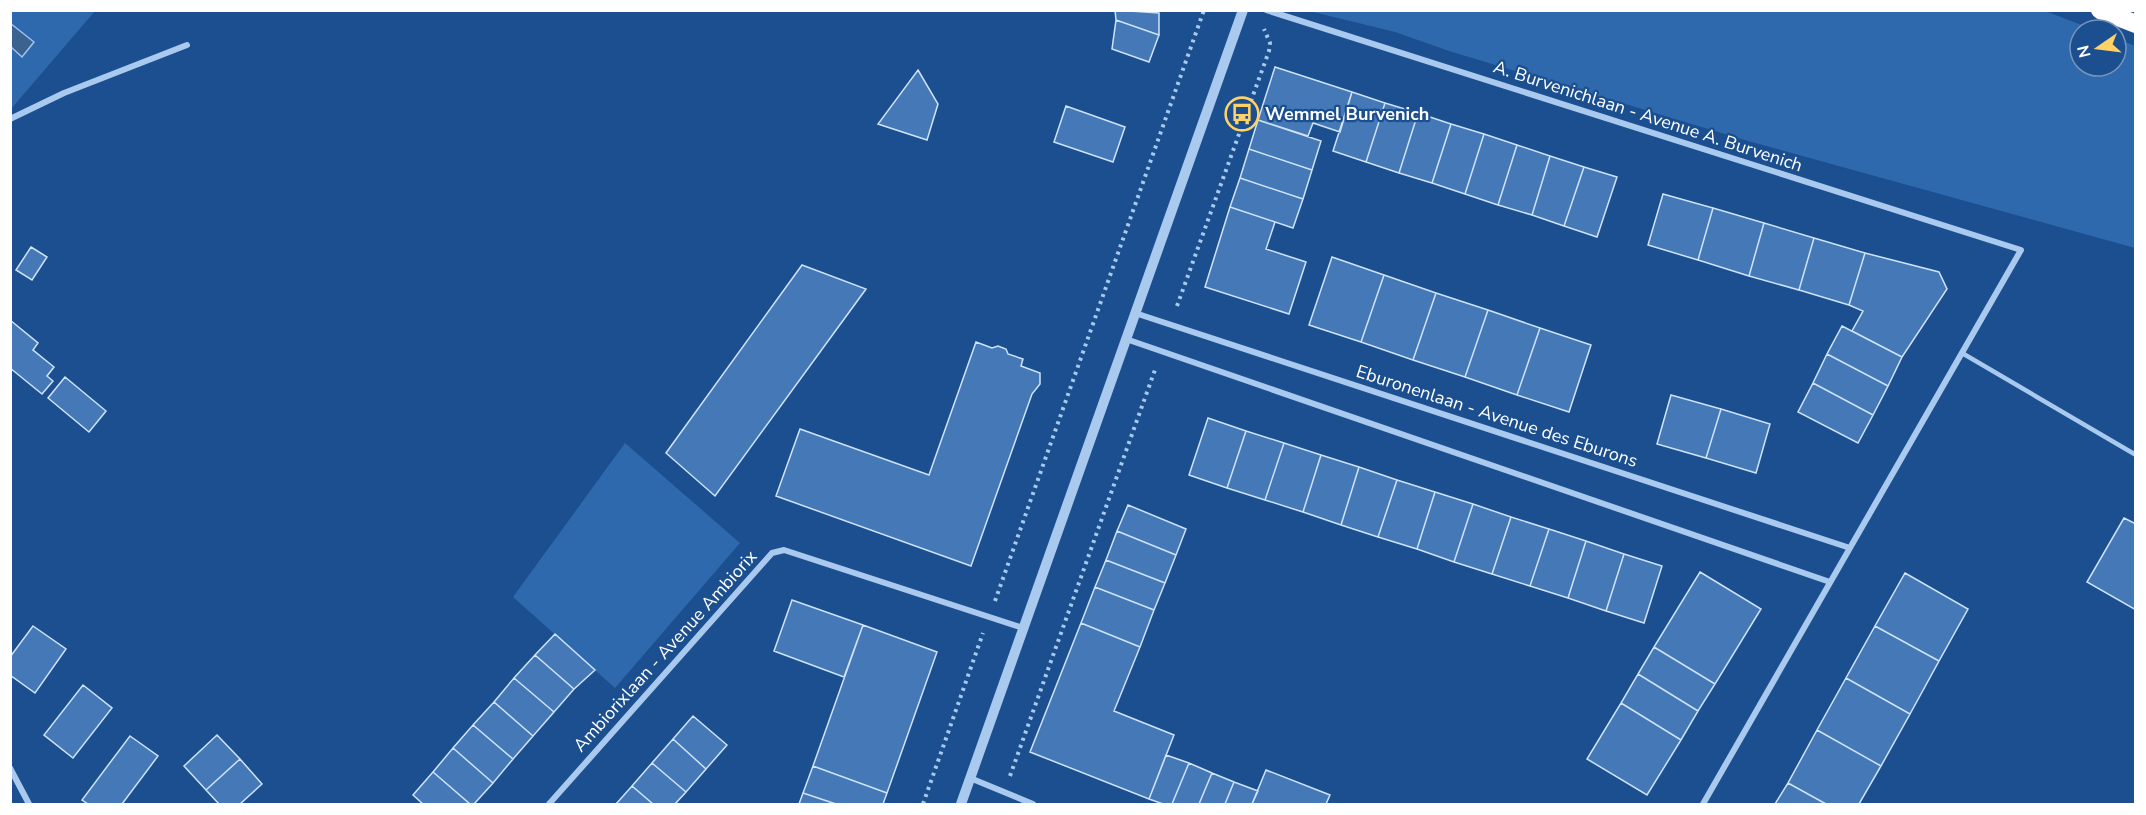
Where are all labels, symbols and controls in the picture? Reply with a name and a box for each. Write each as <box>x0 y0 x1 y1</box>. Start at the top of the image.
north arrow <box>2068 18 2128 78</box>
text: N <box>2072 43 2097 60</box>
street label: A. Burvenichlaan - Avenue A. Burvenich <box>1490 55 1806 177</box>
bus stop icon: Wemmel Burvenich <box>1224 96 1260 132</box>
place label: Wemmel Burvenich <box>1265 102 1429 126</box>
street label: Eburonenlaan - Avenue des Eburons <box>1353 359 1641 473</box>
street label: Ambiorixlaan - Avenue Ambiorix <box>568 544 763 757</box>

